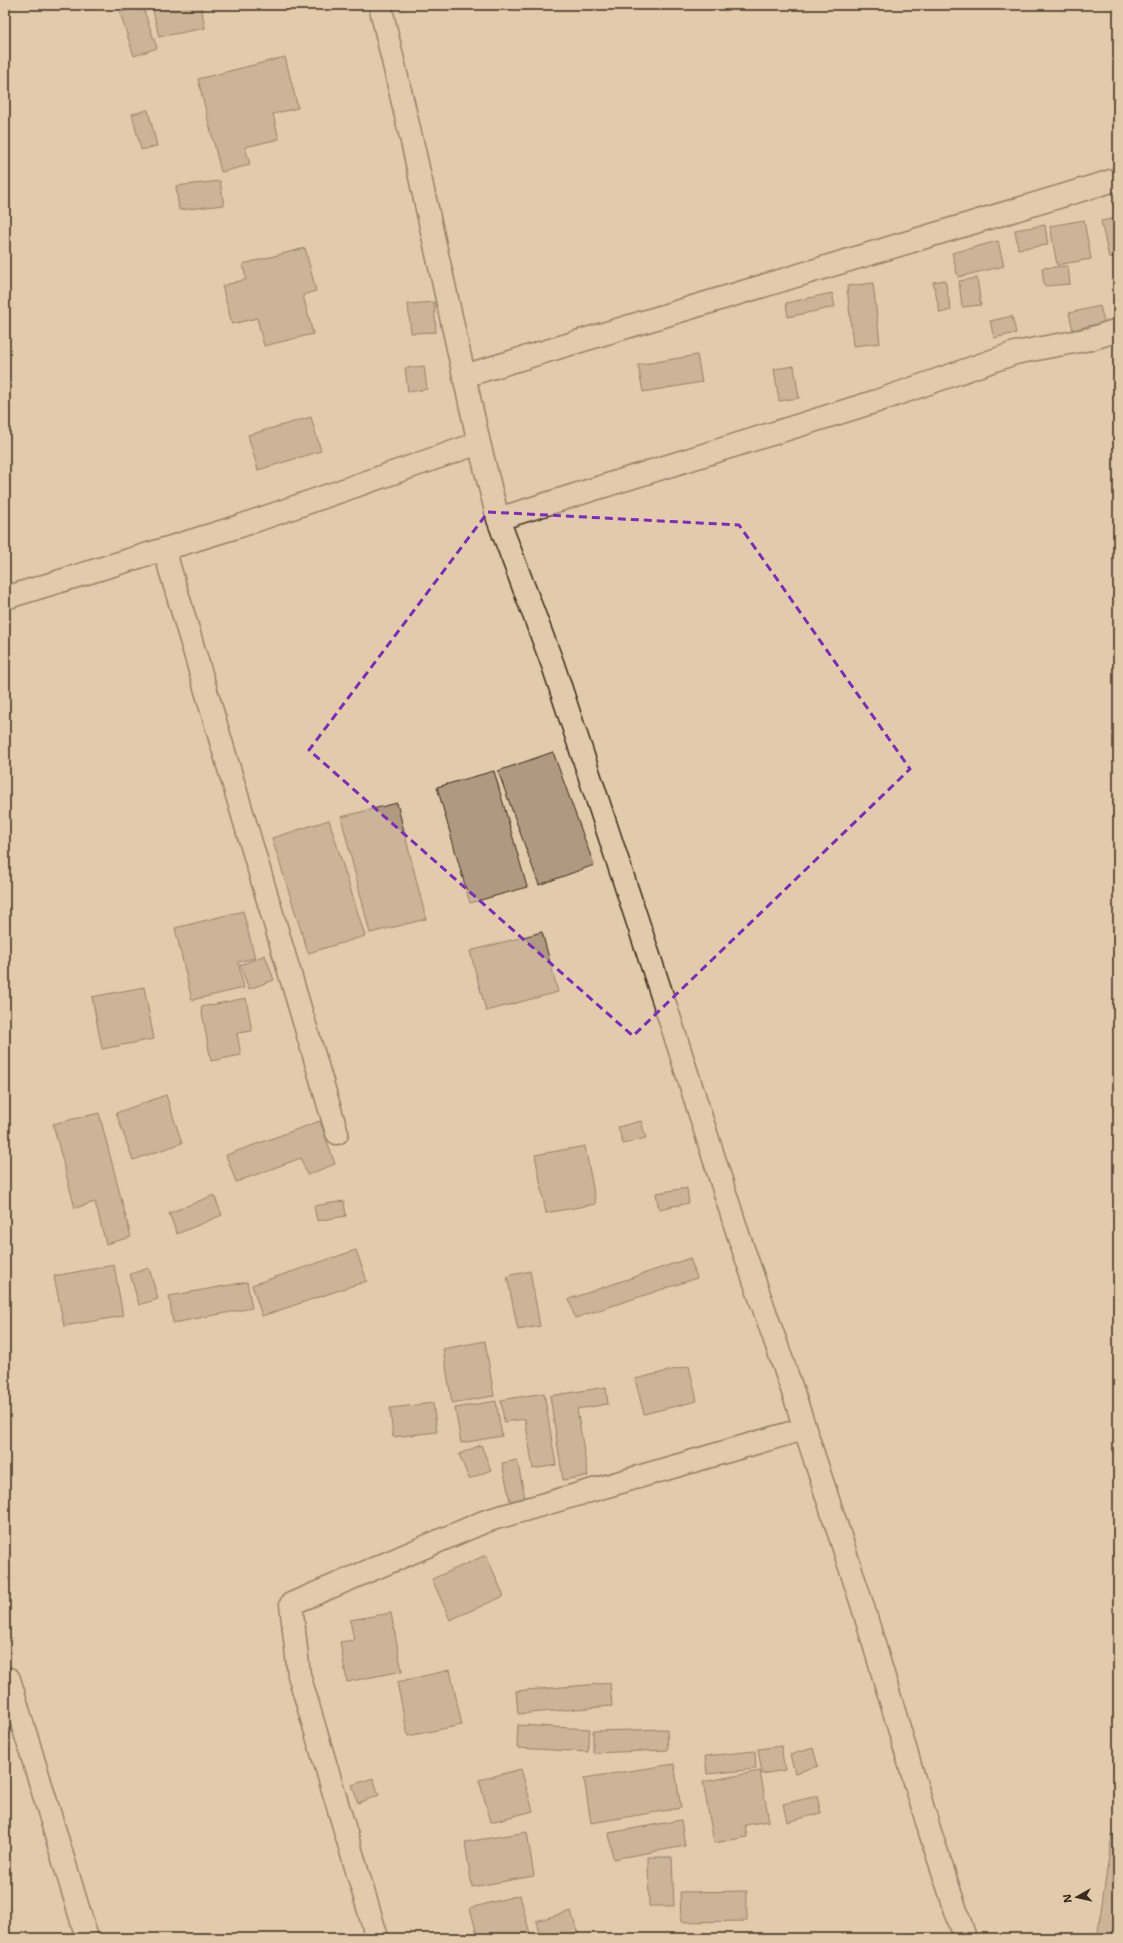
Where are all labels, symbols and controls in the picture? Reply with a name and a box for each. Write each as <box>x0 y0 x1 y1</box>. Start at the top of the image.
north arrow <box>1057 1877 1097 1917</box>
text: N <box>1060 1893 1076 1904</box>

